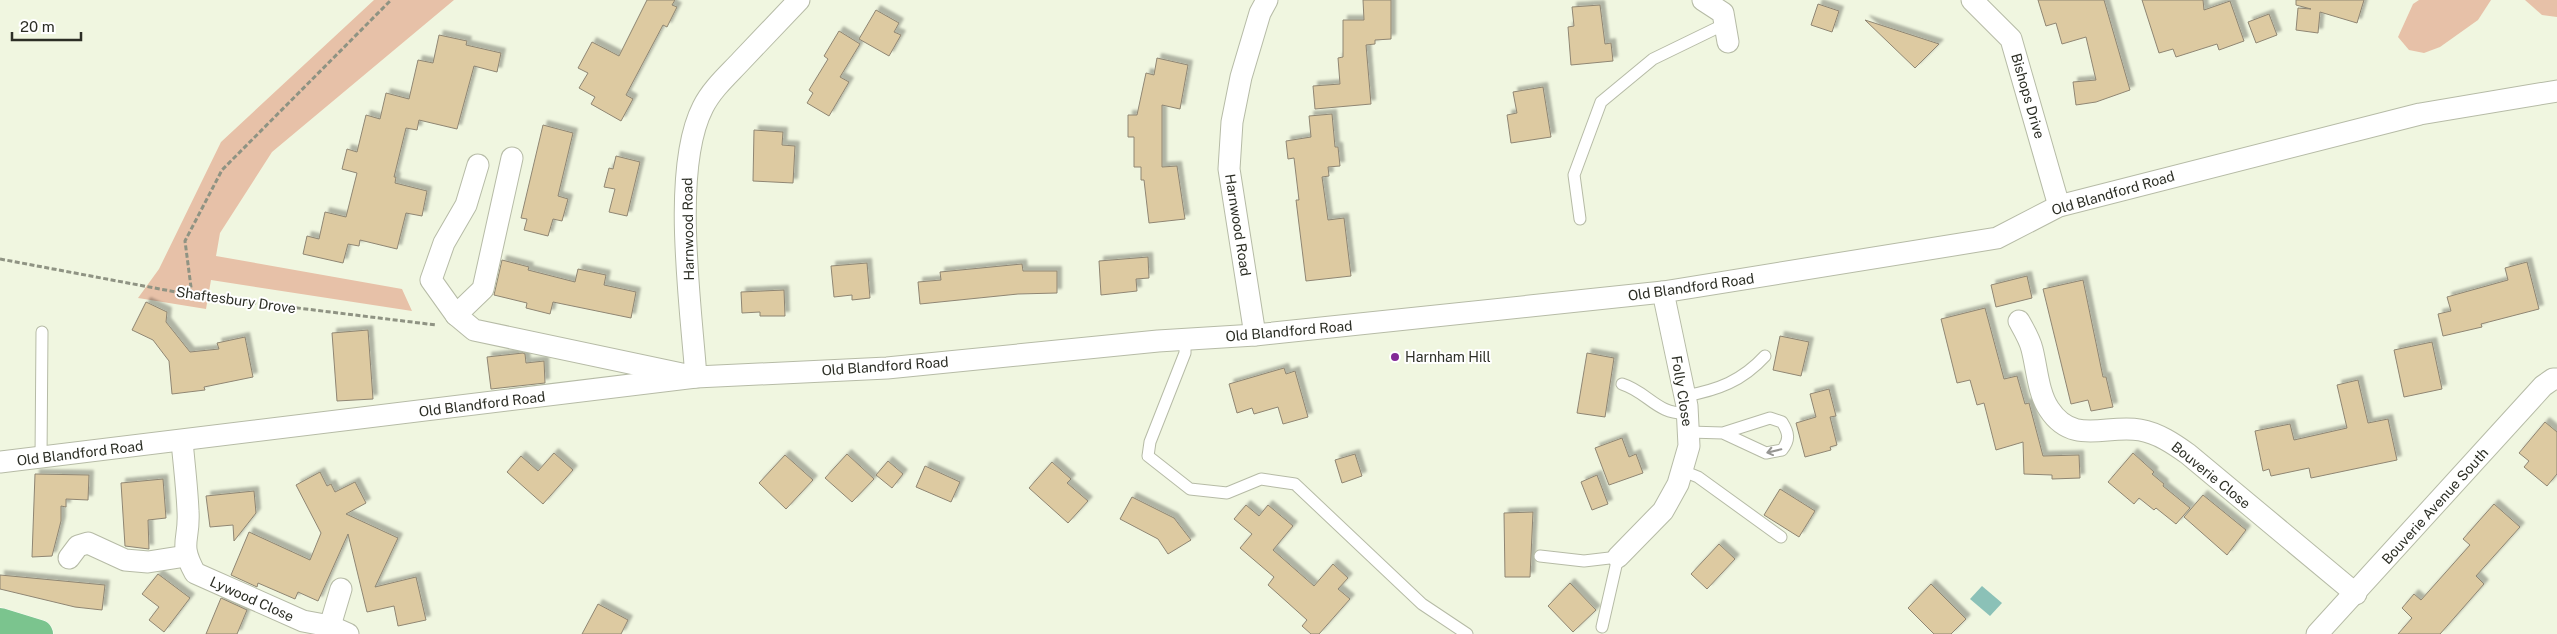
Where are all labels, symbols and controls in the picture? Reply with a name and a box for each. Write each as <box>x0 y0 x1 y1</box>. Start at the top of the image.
scale bar <box>12 10 81 42</box>
text: 20 m <box>20 18 55 35</box>
street label: Bishops Drive <box>2008 51 2048 141</box>
street label: Old Blandford Road <box>2050 168 2176 218</box>
street label: Harnwood Road <box>1222 173 1254 277</box>
street label: Harnwood Road <box>679 177 697 281</box>
street label: Old Blandford Road <box>1627 270 1755 304</box>
street label: Shaftesbury Drove <box>175 284 297 316</box>
street label: Old Blandford Road <box>1225 317 1353 345</box>
place label: Harnham Hill <box>1405 349 1491 365</box>
marker: Harnham Hill <box>1389 351 1401 363</box>
street label: Old Blandford Road <box>821 354 949 378</box>
street label: Folly Close <box>1669 355 1695 428</box>
street label: Old Blandford Road <box>418 388 546 420</box>
street label: Old Blandford Road <box>16 437 144 469</box>
street label: Bouverie Close <box>2168 438 2254 512</box>
street label: Bouverie Avenue South <box>2379 445 2491 567</box>
one-way arrow <box>1766 447 1782 456</box>
street label: Lywood Close <box>208 573 296 625</box>

